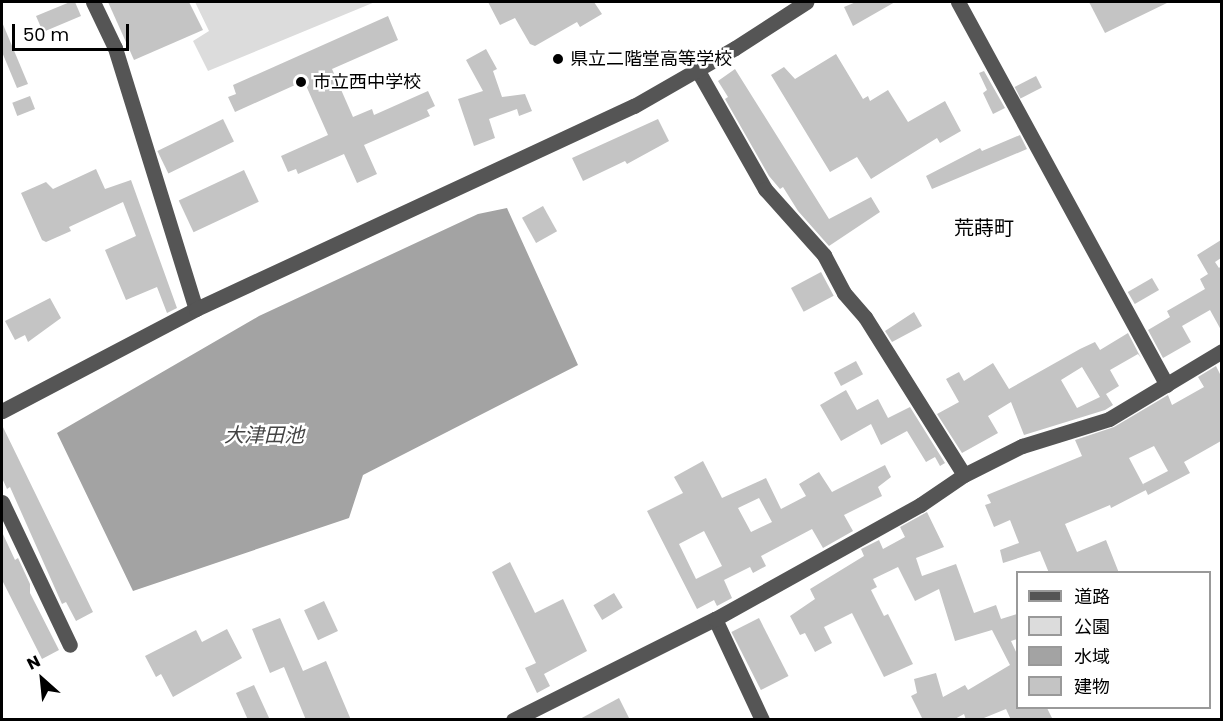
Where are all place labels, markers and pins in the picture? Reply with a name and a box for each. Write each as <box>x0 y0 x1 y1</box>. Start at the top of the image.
place label: 県立二階堂高等学校 <box>570 48 732 70</box>
marker: 県立二階堂高等学校 <box>551 52 565 66</box>
place label: 市立西中学校 <box>313 71 421 93</box>
marker: 市立西中学校 <box>294 75 308 89</box>

